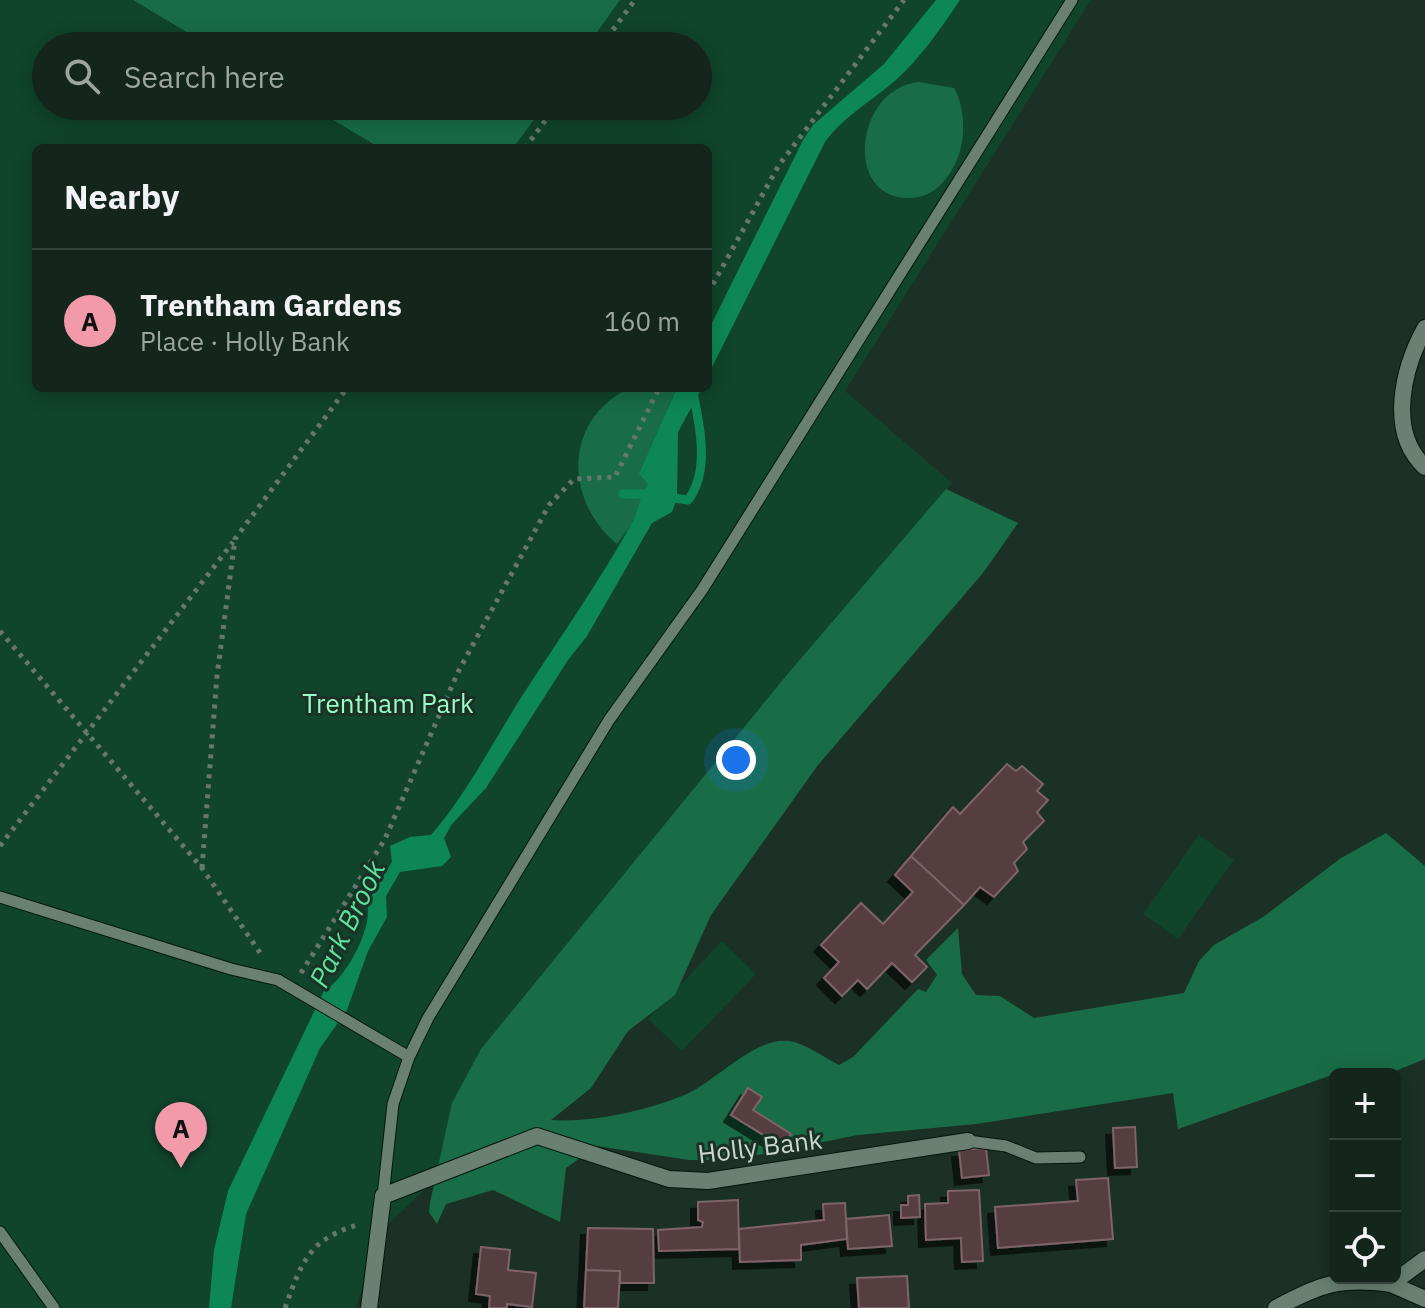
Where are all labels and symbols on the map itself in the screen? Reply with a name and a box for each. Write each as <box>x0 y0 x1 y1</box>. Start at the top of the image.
park label: Trentham Park <box>302 686 474 720</box>
your location <box>716 740 756 780</box>
water label: Park Brook <box>300 854 393 993</box>
pin: A <box>155 1102 207 1168</box>
street label: Holly Bank <box>696 1121 824 1171</box>

